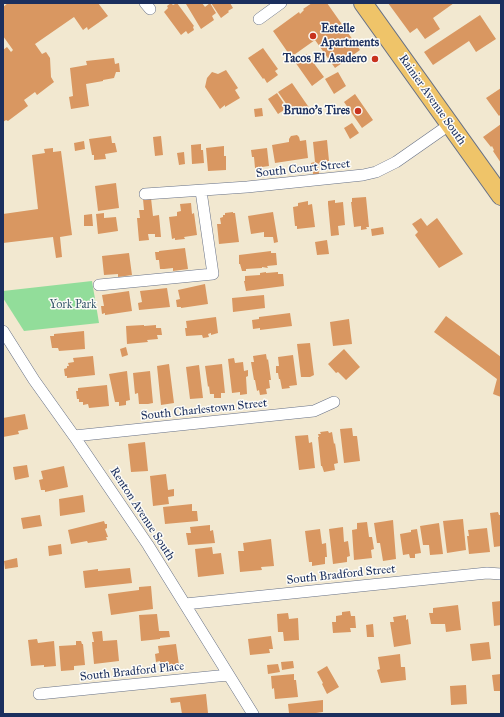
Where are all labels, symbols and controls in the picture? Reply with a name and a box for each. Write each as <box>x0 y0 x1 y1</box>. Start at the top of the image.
place label: Estelle Apartments <box>321 22 379 50</box>
marker: Estelle Apartments <box>308 31 318 41</box>
place label: Tacos El Asadero <box>283 52 367 66</box>
street label: Rainier Avenue South <box>395 52 469 148</box>
marker: Tacos El Asadero <box>370 54 380 64</box>
place label: Bruno's Tires <box>283 104 350 118</box>
marker: Bruno's Tires <box>353 106 363 116</box>
street label: South Court Street <box>255 157 351 181</box>
park label: York Park <box>49 298 97 312</box>
street label: South Charlestown Street <box>140 396 268 424</box>
street label: Renton Avenue South <box>106 465 178 563</box>
street label: South Bradford Street <box>286 562 396 588</box>
street label: South Bradford Place <box>79 659 185 685</box>

